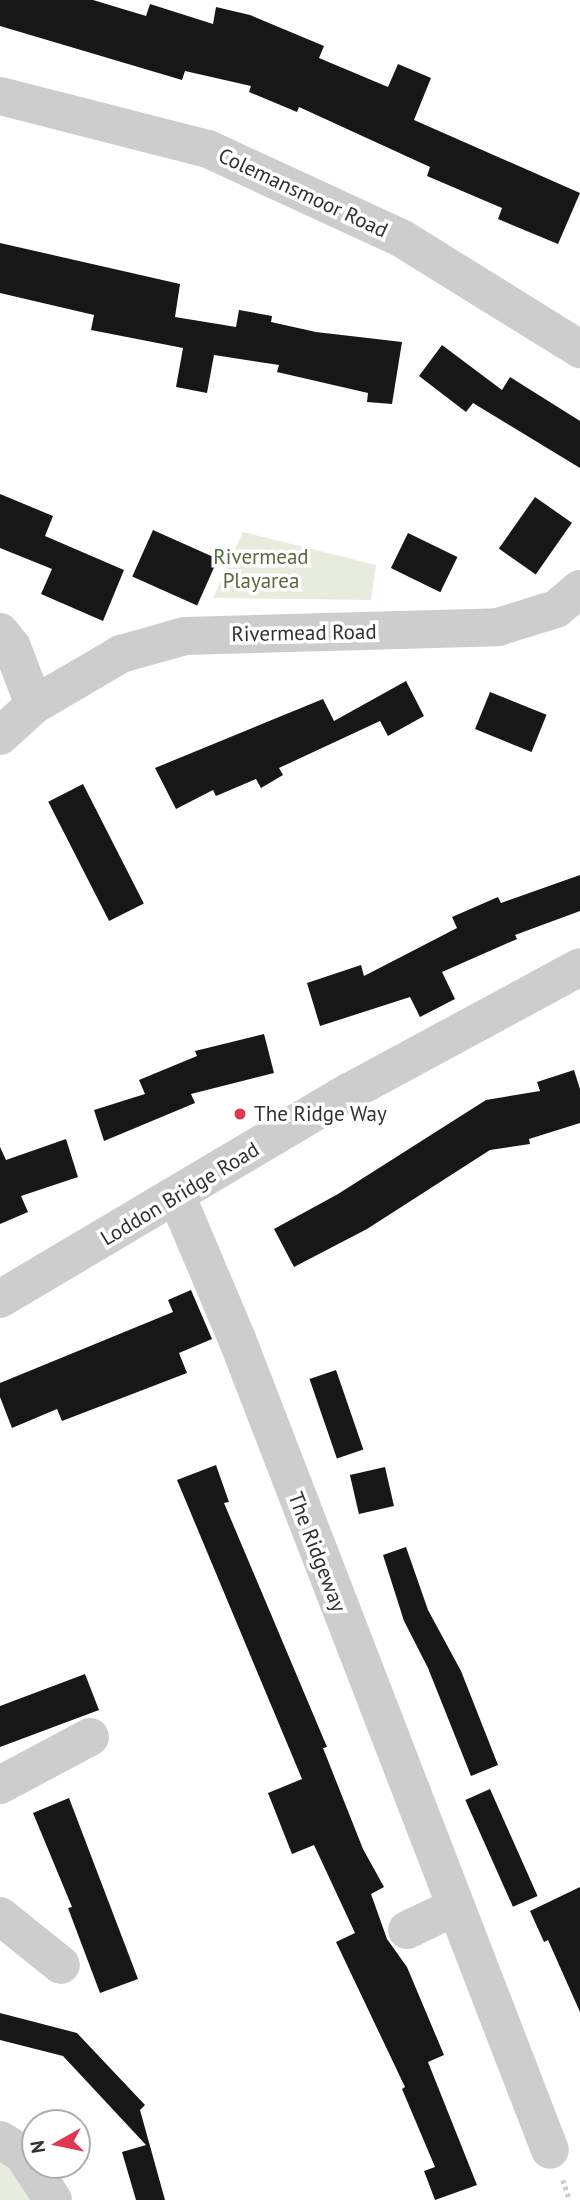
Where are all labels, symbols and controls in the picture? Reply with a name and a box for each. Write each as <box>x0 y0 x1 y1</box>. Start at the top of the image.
street label: Colemansmoor Road <box>214 143 392 243</box>
park label: Rivermead Playarea <box>213 544 309 594</box>
street label: Rivermead Road <box>231 619 377 647</box>
place label: The Ridge Way <box>254 1101 387 1127</box>
marker: The Ridge Way <box>232 1106 248 1122</box>
street label: Loddon Bridge Road <box>96 1137 264 1251</box>
street label: The Ridgeway <box>283 1489 351 1615</box>
north arrow <box>21 2109 91 2179</box>
text: N <box>24 2139 50 2155</box>

